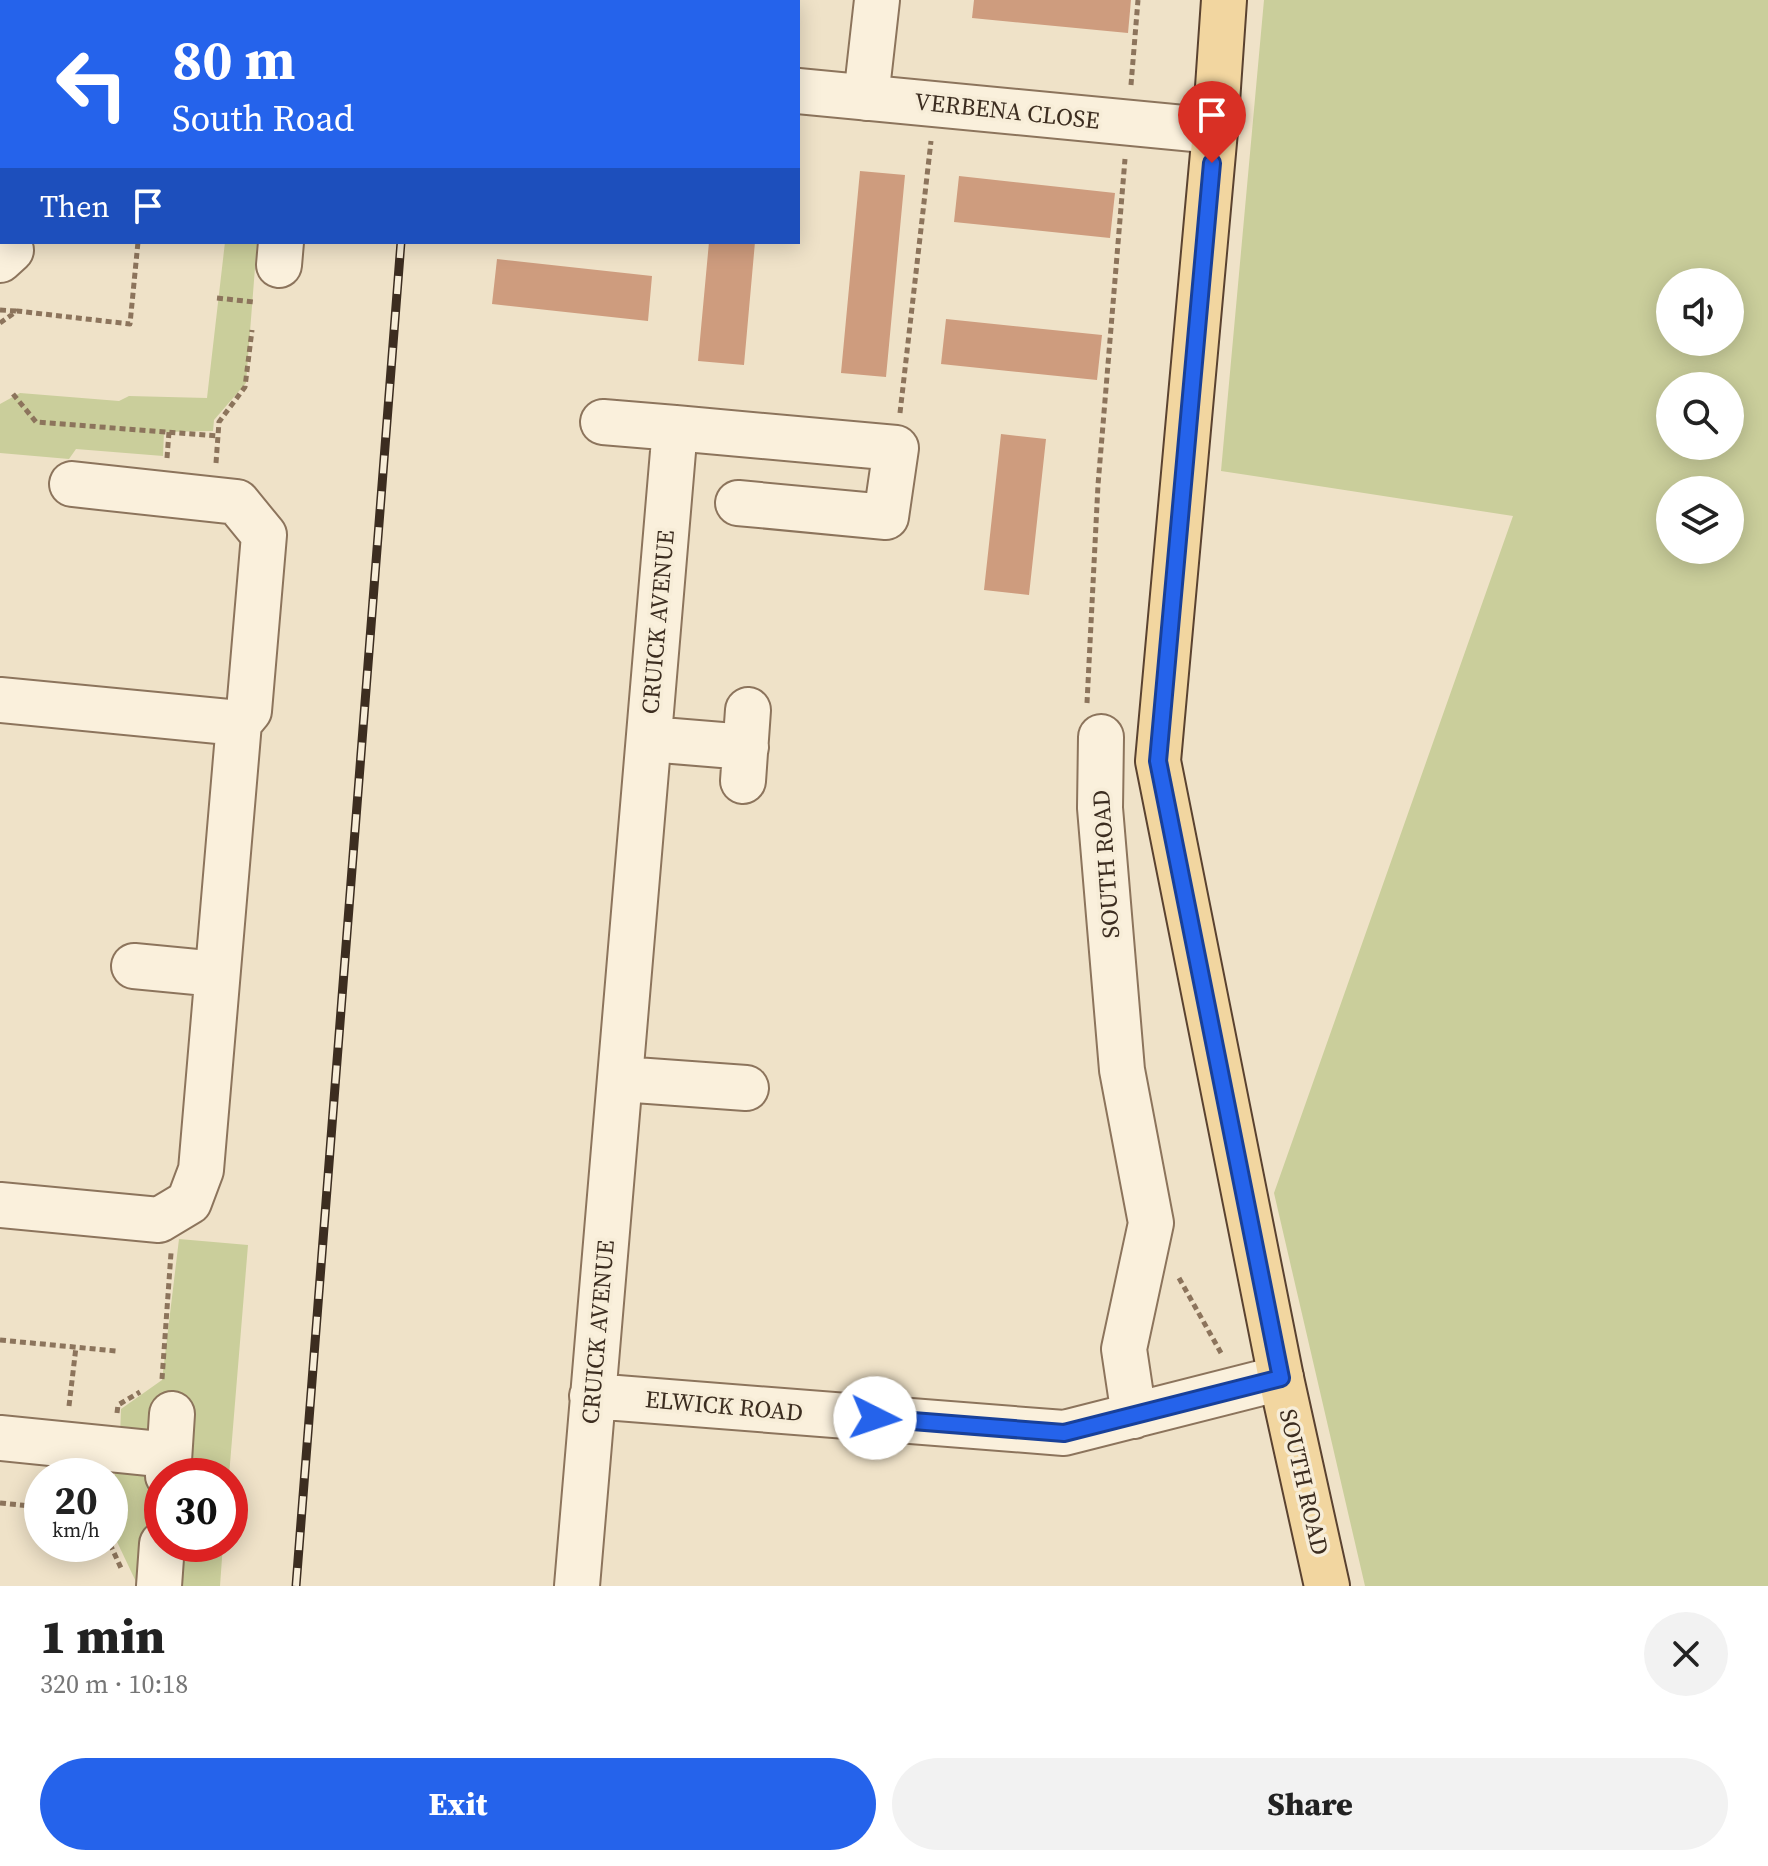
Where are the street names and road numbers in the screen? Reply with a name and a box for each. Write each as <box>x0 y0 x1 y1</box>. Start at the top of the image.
street label: VERBENA CLOSE <box>913 84 1101 137</box>
street label: CRUICK AVENUE <box>633 529 682 715</box>
street label: SOUTH ROAD <box>1084 789 1127 939</box>
street label: CRUICK AVENUE <box>573 1239 622 1425</box>
street label: ELWICK ROAD <box>644 1382 804 1429</box>
street label: SOUTH ROAD <box>1272 1406 1337 1558</box>

